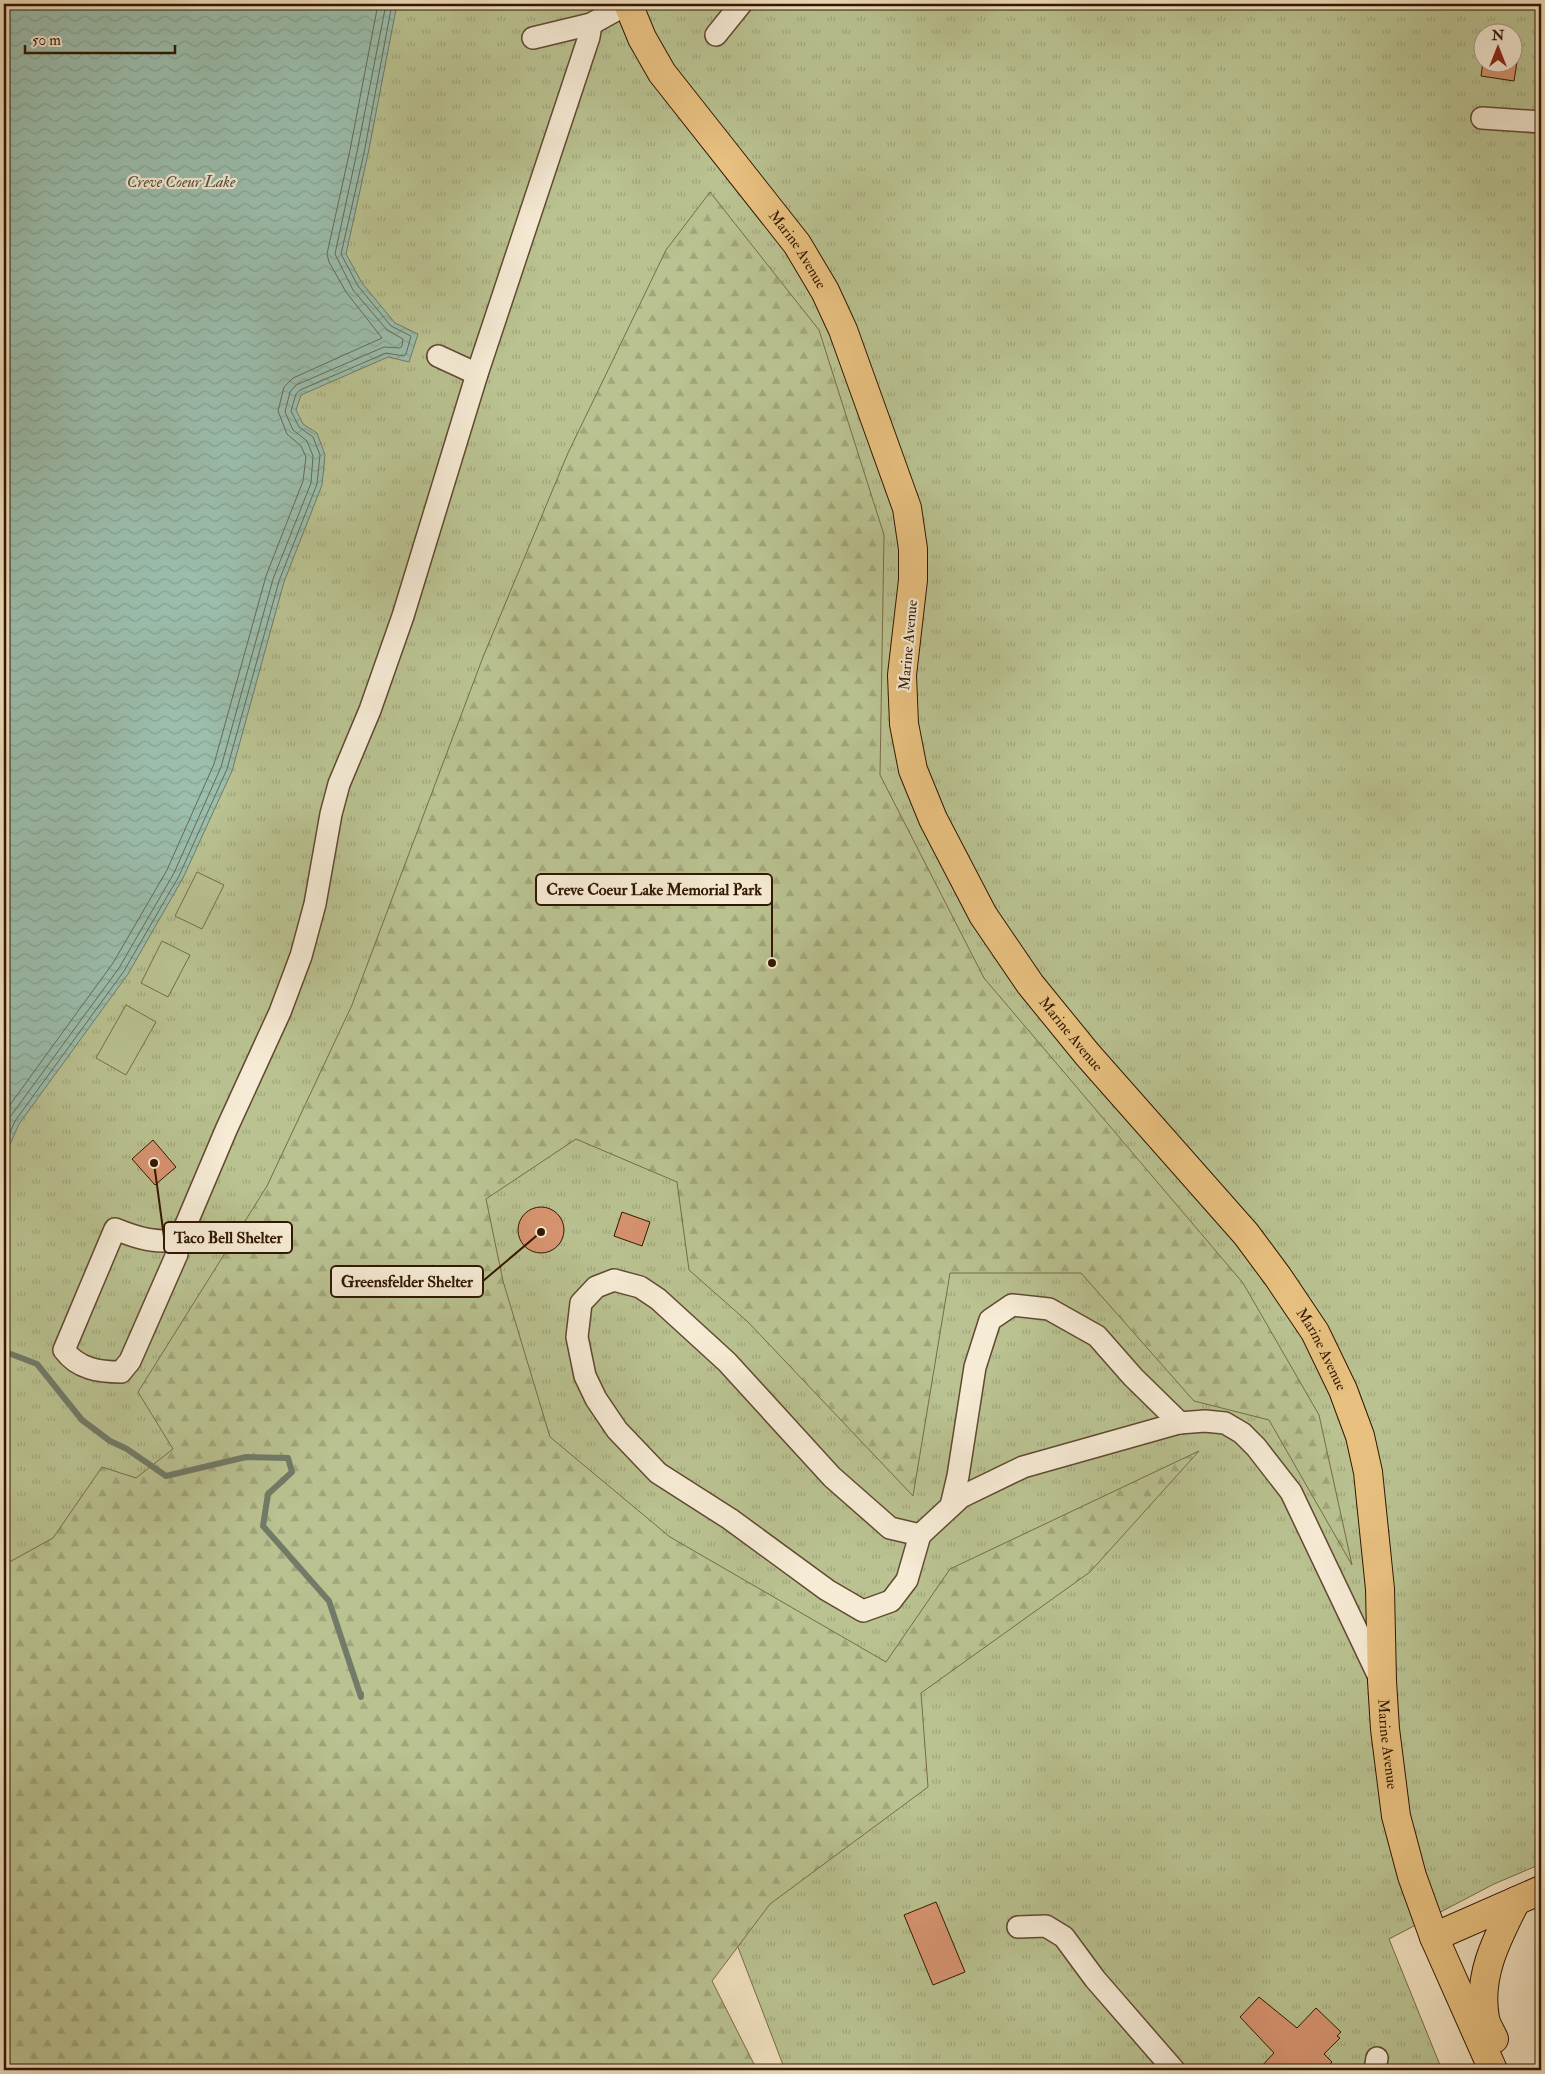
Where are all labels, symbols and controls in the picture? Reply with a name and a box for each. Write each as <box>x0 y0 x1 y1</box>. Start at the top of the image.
scale bar <box>25 22 175 54</box>
north arrow <box>1472 22 1522 72</box>
text: N <box>1491 27 1505 44</box>
text: 50 m <box>32 31 61 50</box>
water label: Creve Coeur Lake <box>127 172 236 192</box>
street label: Marine Avenue <box>764 207 831 292</box>
street label: Marine Avenue <box>895 599 922 691</box>
callout: Creve Coeur Lake Memorial Park <box>536 874 772 905</box>
text: Creve Coeur Lake Memorial Park <box>546 880 762 900</box>
street label: Marine Avenue <box>1034 993 1107 1075</box>
callout: Taco Bell Shelter <box>164 1222 292 1253</box>
text: Taco Bell Shelter <box>173 1228 283 1248</box>
callout: Greensfelder Shelter <box>331 1266 483 1297</box>
text: Greensfelder Shelter <box>341 1272 474 1292</box>
street label: Marine Avenue <box>1292 1304 1351 1394</box>
street label: Marine Avenue <box>1373 1698 1402 1790</box>

